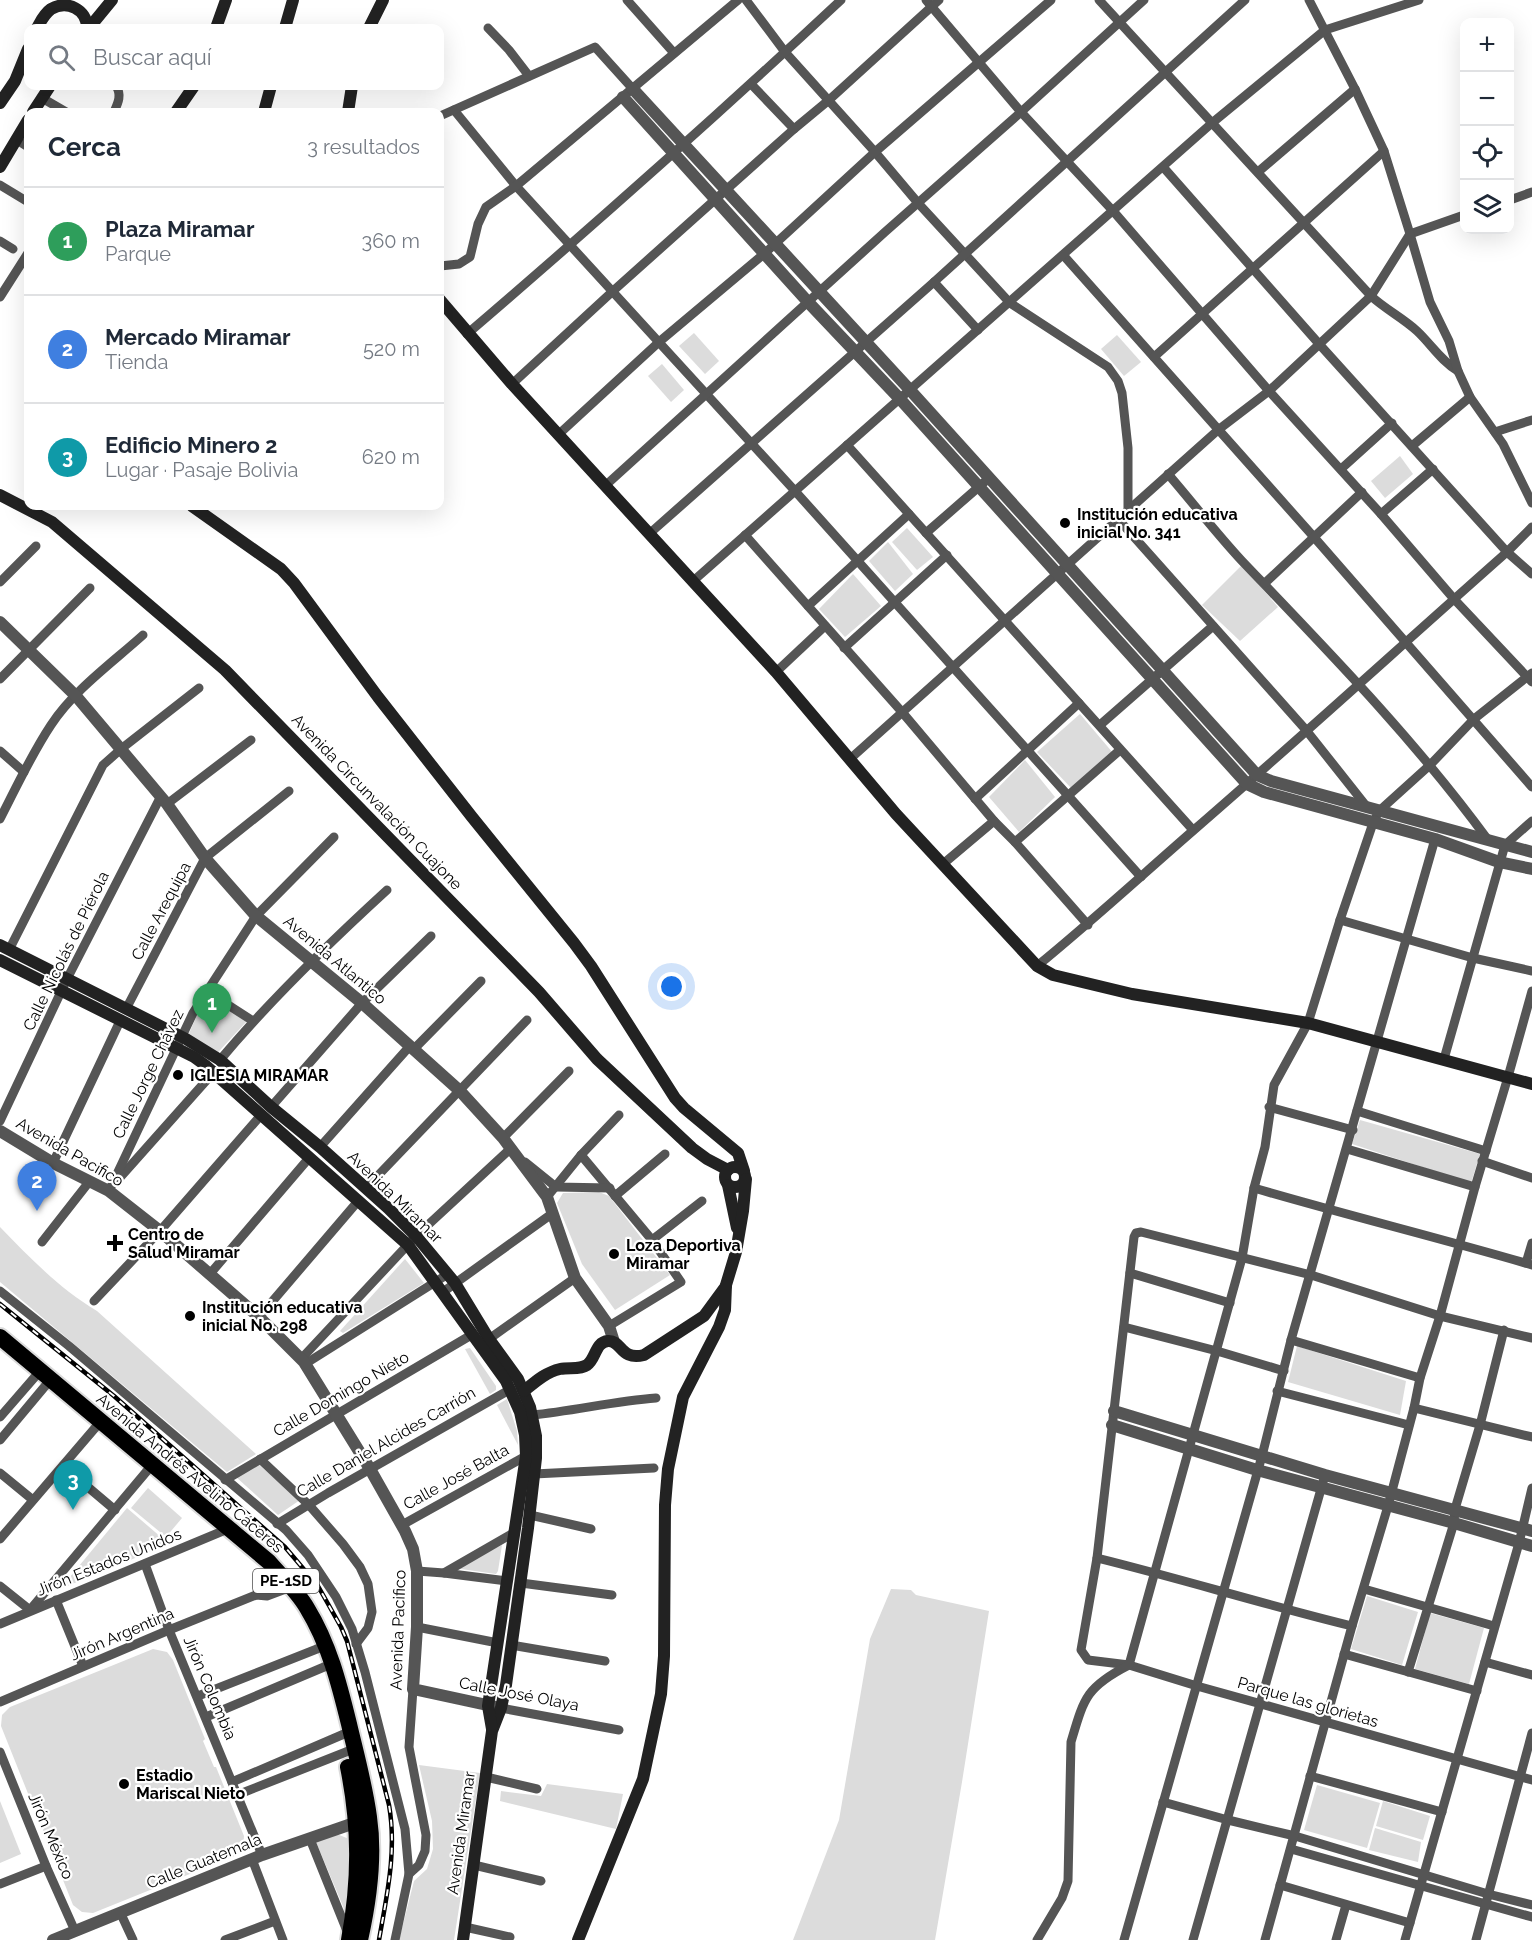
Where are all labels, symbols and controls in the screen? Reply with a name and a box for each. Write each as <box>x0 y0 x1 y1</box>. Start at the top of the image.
map controls <box>1460 18 1514 234</box>
button: + <box>1460 18 1514 72</box>
search box <box>24 24 444 90</box>
icon: search <box>45 41 78 74</box>
text: Buscar aquí <box>93 44 212 70</box>
button: − <box>1460 72 1514 126</box>
button: locate <box>1460 126 1514 180</box>
text: Cerca <box>48 132 121 162</box>
text: 3 resultados <box>307 135 420 159</box>
button: layers <box>1460 180 1514 234</box>
text: Plaza Miramar <box>105 216 254 242</box>
text: 1 <box>63 229 72 253</box>
text: 360 m <box>362 229 420 253</box>
text: Parque <box>105 242 171 266</box>
text: Mercado Miramar <box>105 324 291 350</box>
text: 2 <box>62 337 73 361</box>
text: 520 m <box>363 337 420 361</box>
text: Tienda <box>105 350 168 374</box>
text: Edificio Minero 2 <box>105 432 277 458</box>
text: 3 <box>62 445 73 469</box>
text: 620 m <box>362 445 420 469</box>
text: Lugar · Pasaje Bolivia <box>105 458 298 482</box>
place label: Institución educativa inicial No. 341 <box>1077 505 1238 542</box>
marker: Institución educativa inicial No. 341 <box>1058 516 1072 530</box>
street label: Avenida Circunvalación Cuajone <box>288 710 466 894</box>
street label: Calle Arequipa <box>127 859 195 963</box>
street label: Calle Nicolás de Piérola <box>19 868 113 1034</box>
street label: Avenida Atlantico <box>280 912 390 1008</box>
your location <box>657 972 686 1001</box>
pin: 1 <box>192 984 232 1033</box>
street label: Calle Jorge Chávez <box>108 1006 188 1142</box>
place label: IGLESIA MIRAMAR <box>190 1066 329 1085</box>
marker: IGLESIA MIRAMAR <box>171 1068 185 1082</box>
street label: Avenida Pacifico <box>13 1114 127 1190</box>
street label: Avenida Miramar <box>344 1147 447 1247</box>
pin: 2 <box>18 1162 57 1211</box>
place label: Centro de Salud Miramar <box>128 1225 240 1262</box>
marker: Centro de Salud Miramar <box>106 1234 124 1252</box>
place label: Loza Deportiva Miramar <box>626 1236 741 1273</box>
marker: Loza Deportiva Miramar <box>607 1247 621 1261</box>
place label: Institución educativa inicial No. 298 <box>202 1298 363 1335</box>
marker: Institución educativa inicial No. 298 <box>183 1309 197 1323</box>
street label: Calle Domingo Nieto <box>270 1347 412 1441</box>
street label: Calle Daniel Alcides Carrión <box>293 1383 479 1501</box>
street label: Avenida Andrés Avelino Cáceres <box>93 1389 288 1557</box>
street label: Calle José Balta <box>400 1440 512 1514</box>
pin: 3 <box>54 1460 92 1510</box>
street label: Jirón Estados Unidos <box>34 1524 184 1600</box>
road number: PE-1SD <box>253 1569 319 1593</box>
street label: Avenida Pacifico <box>386 1569 410 1691</box>
street label: Jirón Argentina <box>67 1604 177 1664</box>
street label: Jirón Colombia <box>180 1633 240 1743</box>
street label: Calle José Olaya <box>457 1673 581 1715</box>
street label: Parque las glorietas <box>1235 1673 1381 1731</box>
place label: Estadio Mariscal Nieto <box>136 1766 246 1803</box>
street label: Avenida Miramar <box>443 1770 479 1896</box>
marker: Estadio Mariscal Nieto <box>117 1777 131 1791</box>
street label: Jirón México <box>24 1790 78 1882</box>
street label: Calle Guatemala <box>144 1829 264 1893</box>

